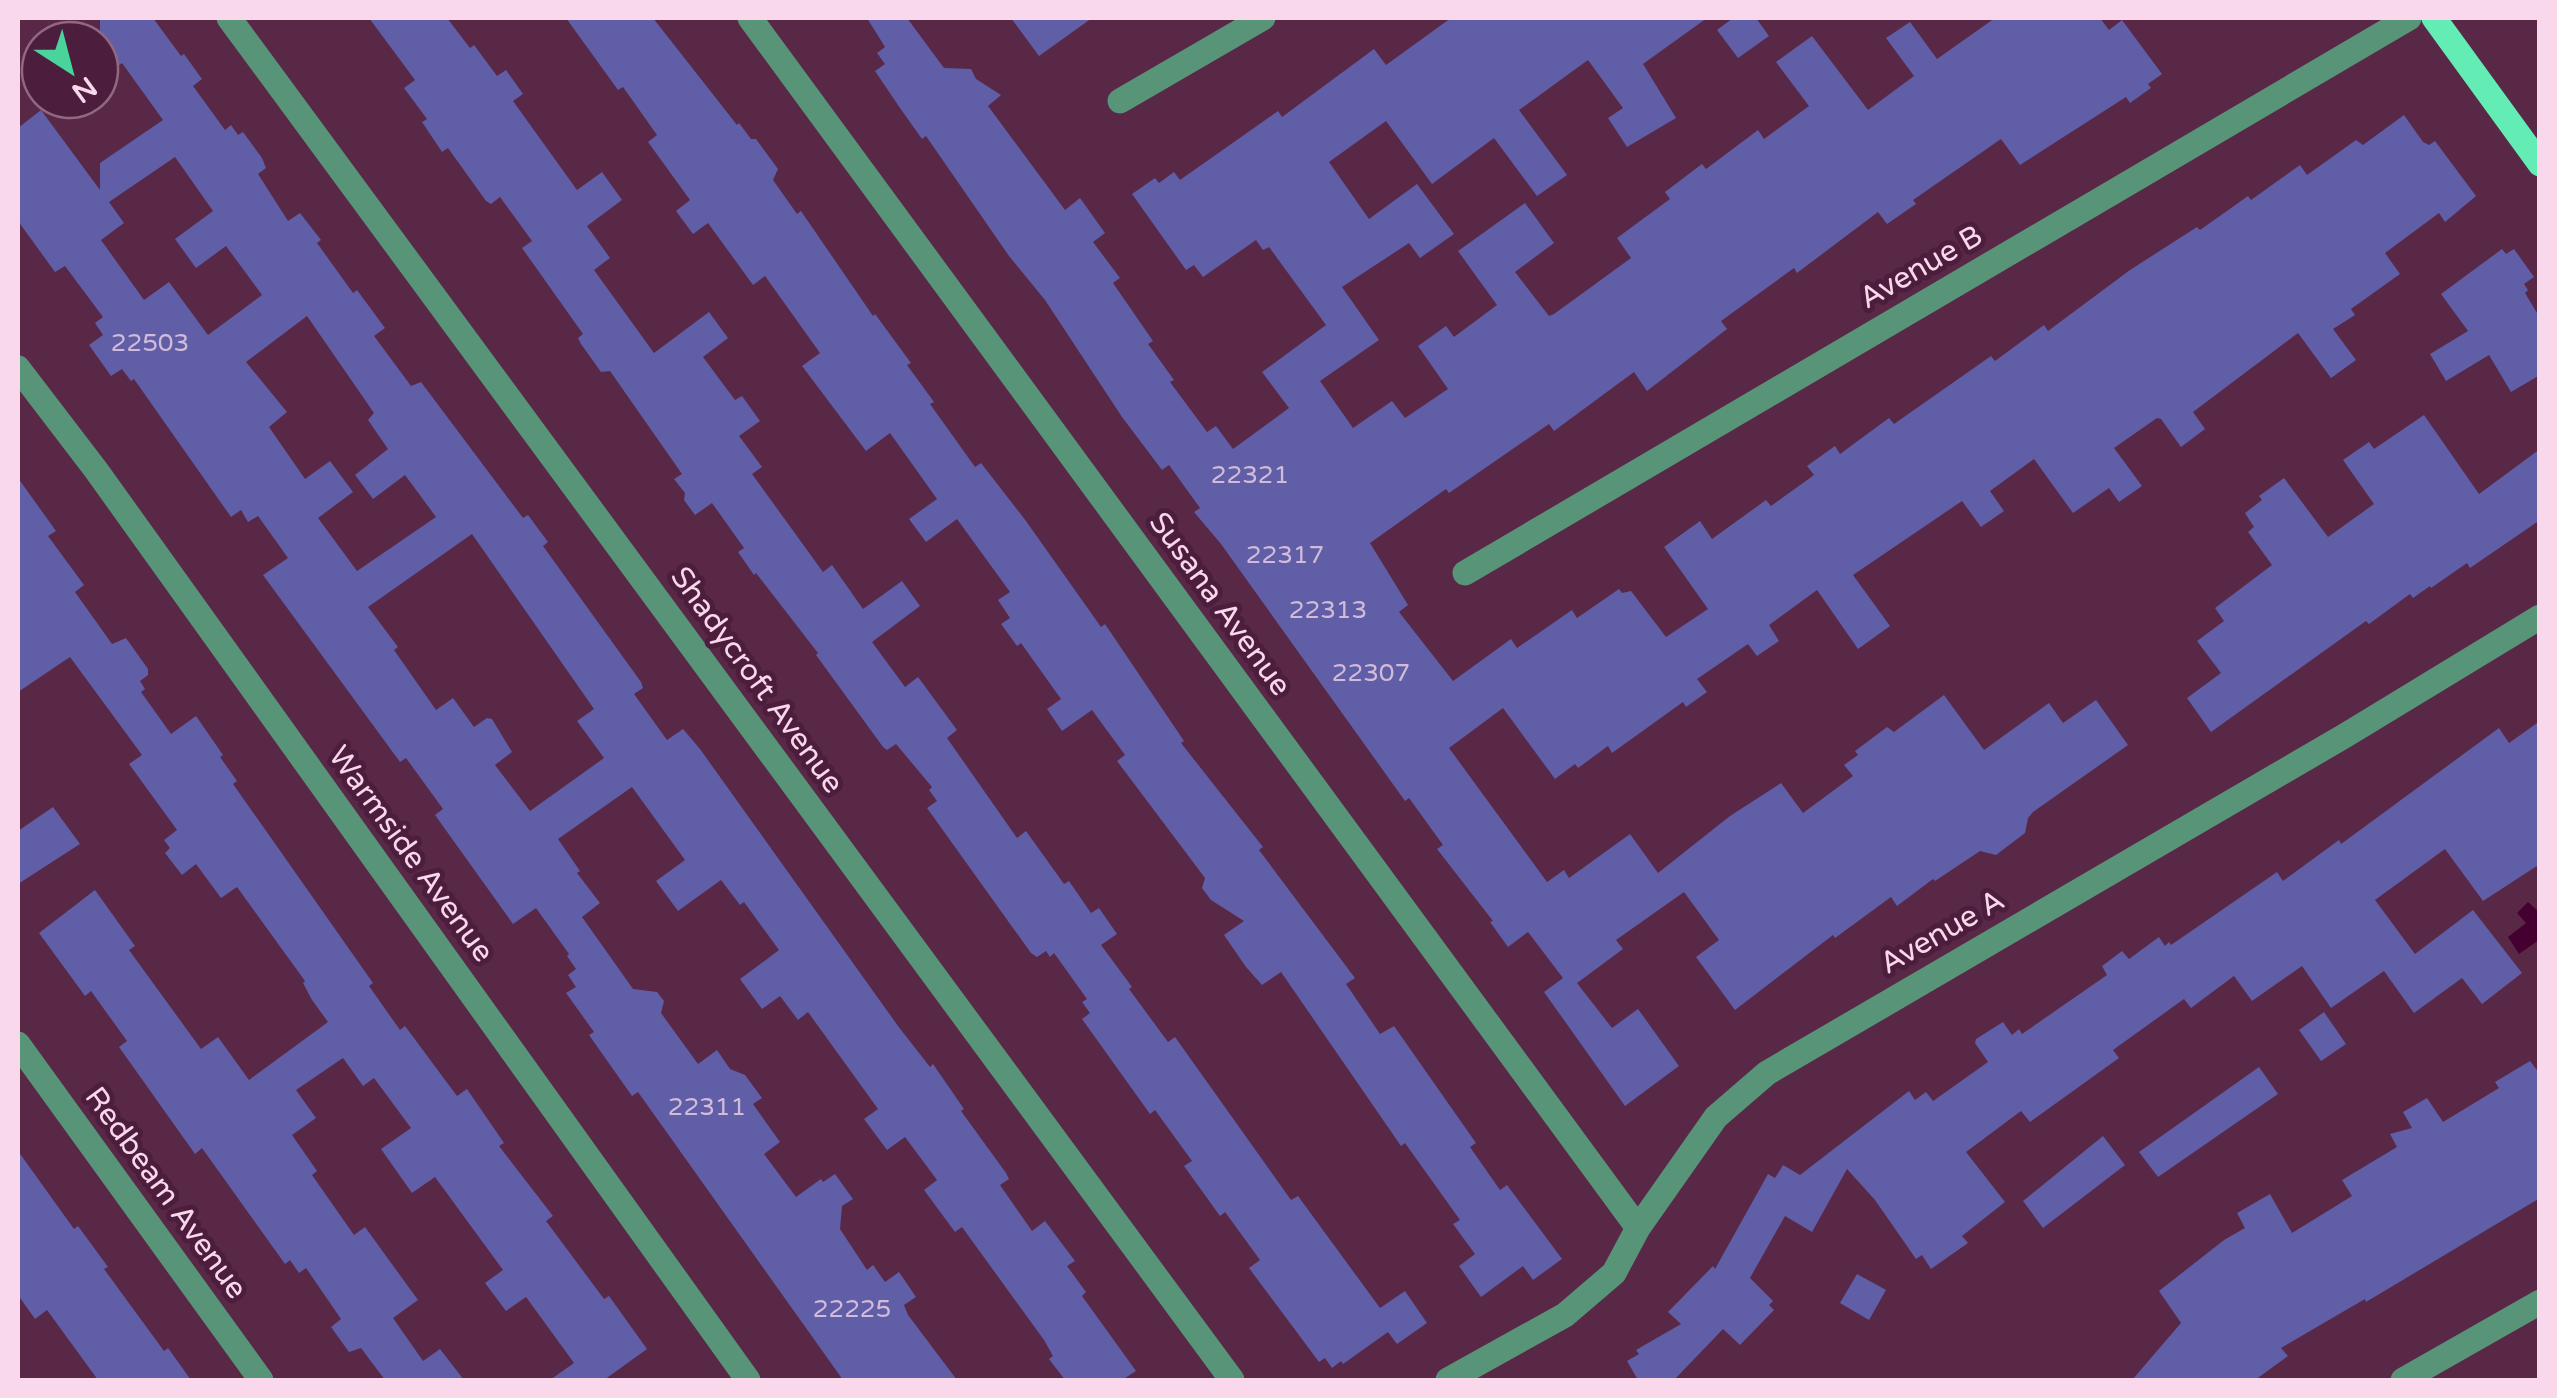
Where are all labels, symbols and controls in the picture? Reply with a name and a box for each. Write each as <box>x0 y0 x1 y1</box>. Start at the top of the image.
north arrow <box>20 20 120 120</box>
text: N <box>65 69 103 110</box>
street label: Avenue B <box>1853 217 1989 317</box>
house number: 22503 <box>111 328 189 358</box>
house number: 22321 <box>1211 460 1289 490</box>
street label: Susana Avenue <box>1141 505 1299 703</box>
house number: 22317 <box>1246 540 1324 570</box>
street label: Shadycroft Avenue <box>662 559 852 801</box>
house number: 22313 <box>1289 595 1367 625</box>
house number: 22307 <box>1332 658 1410 688</box>
street label: Warmside Avenue <box>320 739 502 969</box>
street label: Avenue A <box>1873 882 2011 982</box>
street label: Redbeam Avenue <box>77 1080 255 1306</box>
house number: 22311 <box>668 1092 746 1122</box>
house number: 22225 <box>813 1294 891 1324</box>

